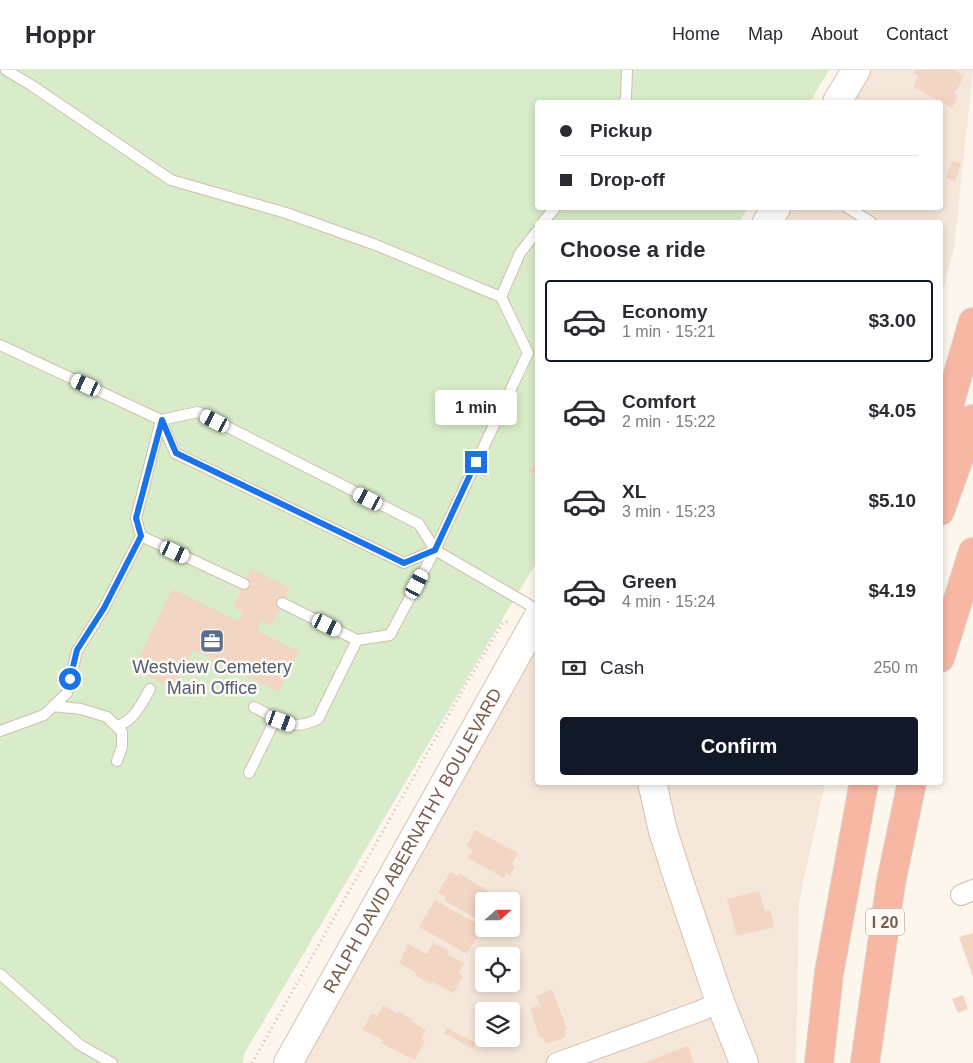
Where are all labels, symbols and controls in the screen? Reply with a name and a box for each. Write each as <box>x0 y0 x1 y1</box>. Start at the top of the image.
text: Hoppr <box>25 21 96 48</box>
text: Home <box>672 24 720 44</box>
text: Map <box>748 24 783 44</box>
text: About <box>811 24 858 44</box>
text: Contact <box>886 24 948 44</box>
text: Pickup <box>590 120 652 141</box>
text: Drop-off <box>590 169 665 190</box>
text: Choose a ride <box>560 237 705 262</box>
icon: car <box>562 299 607 344</box>
text: Economy <box>622 301 708 322</box>
text: $3.00 <box>868 310 916 331</box>
text: 1 min · 15:21 <box>622 323 715 340</box>
car <box>69 372 102 398</box>
icon: car <box>562 389 607 434</box>
callout: 1 min <box>435 390 517 424</box>
text: Comfort <box>622 391 696 412</box>
text: 1 min <box>455 399 497 416</box>
text: $4.05 <box>868 400 916 421</box>
car <box>198 408 231 434</box>
text: 2 min · 15:22 <box>622 413 715 430</box>
route end <box>465 451 487 473</box>
icon: car <box>562 479 607 524</box>
text: XL <box>622 481 646 502</box>
car <box>351 486 384 512</box>
text: $5.10 <box>868 490 916 511</box>
text: 3 min · 15:23 <box>622 503 715 520</box>
car <box>158 539 191 565</box>
car <box>403 567 430 601</box>
icon: car <box>562 569 607 614</box>
text: Green <box>622 571 677 592</box>
text: $4.19 <box>868 580 916 601</box>
text: 4 min · 15:24 <box>622 593 715 610</box>
car <box>310 612 343 638</box>
office icon: Westview Cemetery Main Office <box>199 628 225 654</box>
icon: cash <box>560 654 588 682</box>
place label: Westview Cemetery Main Office <box>132 657 292 698</box>
text: Cash <box>600 657 644 678</box>
text: 250 m <box>874 659 918 676</box>
route start <box>59 668 81 690</box>
street label: RALPH DAVID ABERNATHY BOULEVARD <box>319 685 506 996</box>
car <box>264 709 297 733</box>
button: Confirm <box>560 717 918 775</box>
north arrow <box>475 892 520 938</box>
map controls <box>475 892 520 1047</box>
road number: I 20 <box>866 909 904 936</box>
button: locate <box>475 947 520 992</box>
button: layers <box>475 1002 520 1047</box>

